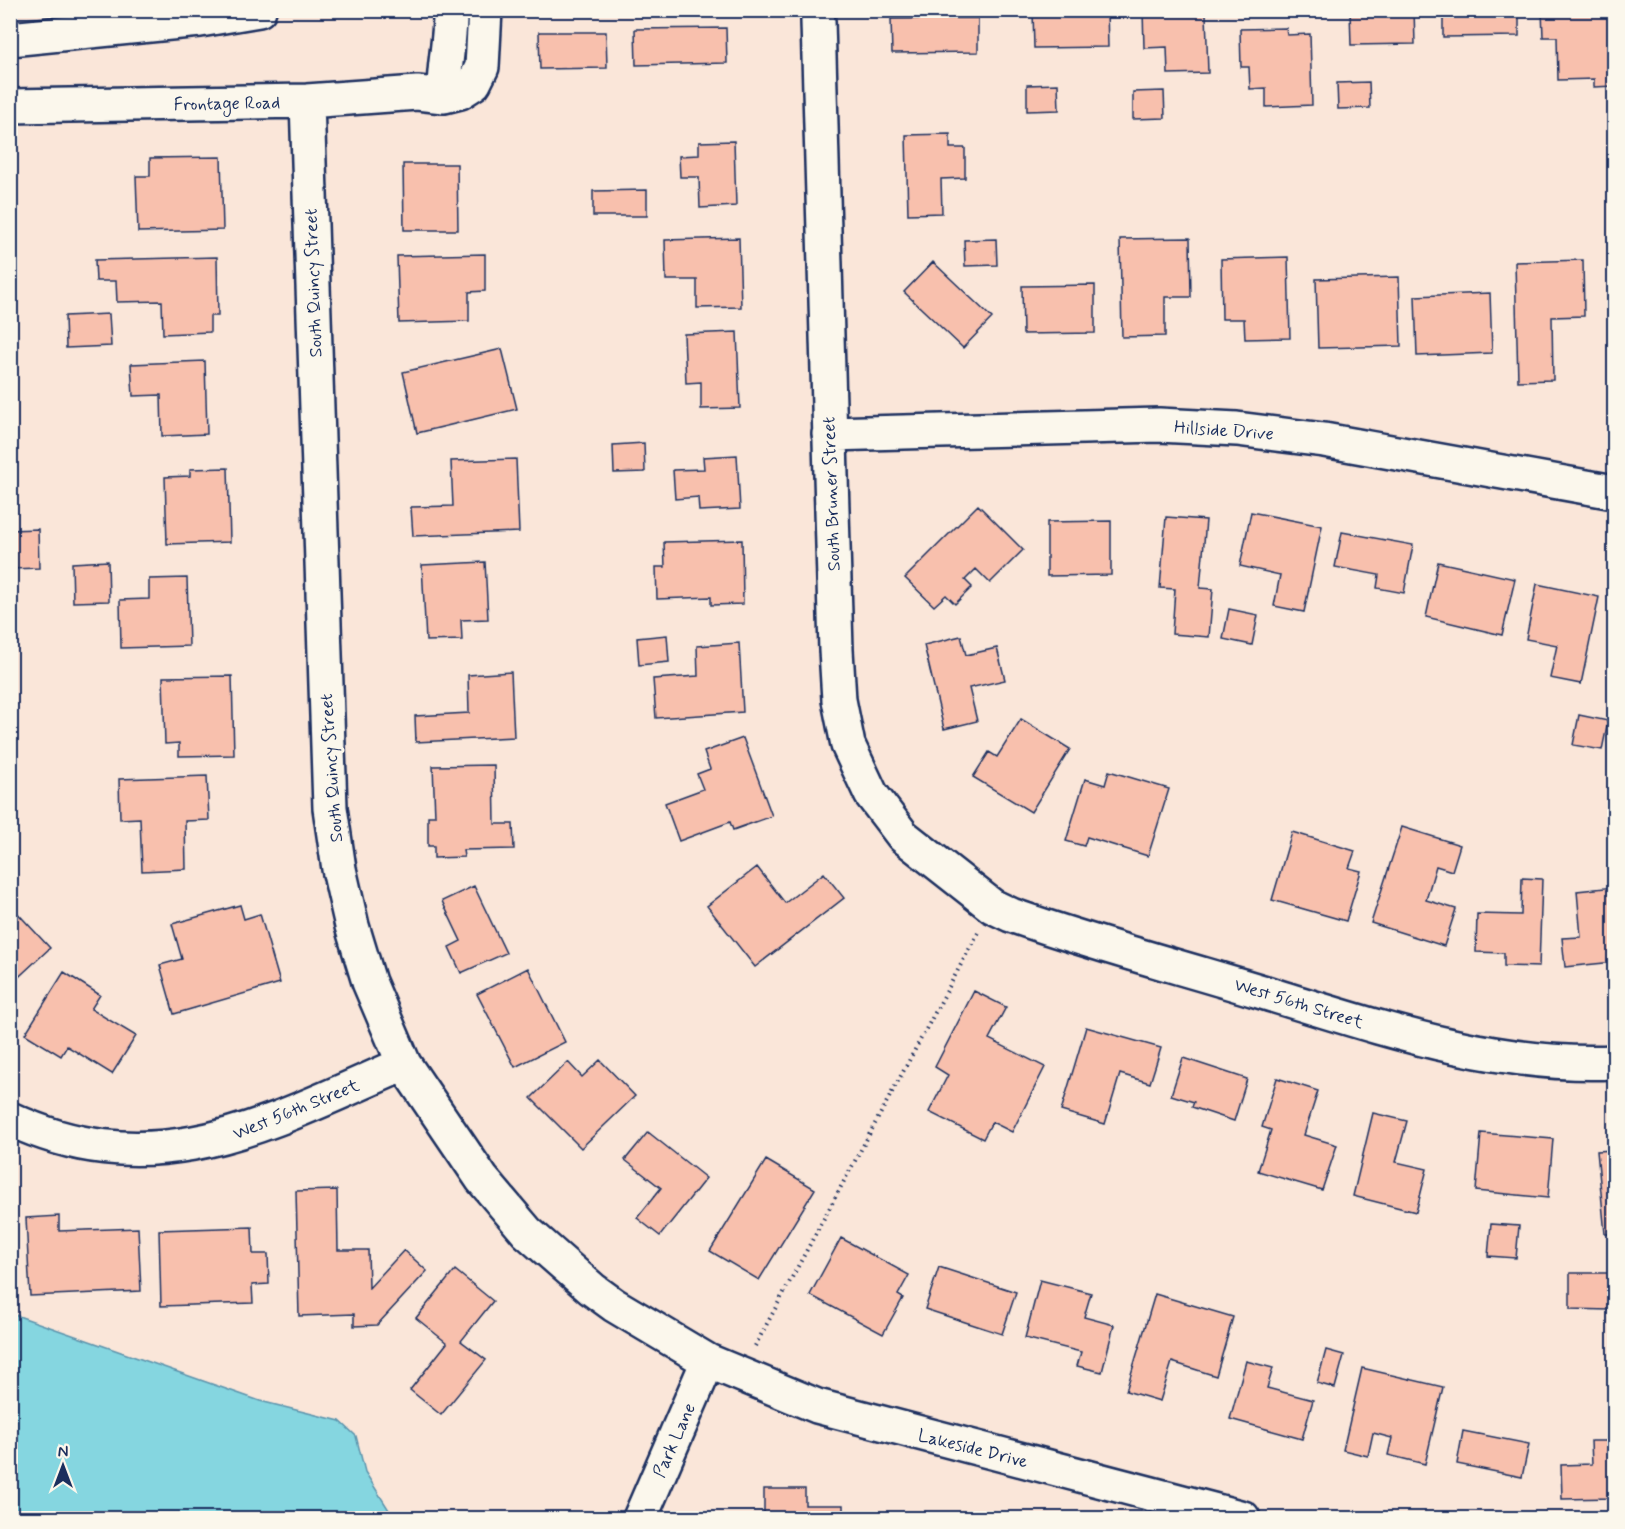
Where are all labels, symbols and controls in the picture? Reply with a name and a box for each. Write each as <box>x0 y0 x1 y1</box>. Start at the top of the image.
street label: Frontage Road <box>173 91 281 118</box>
street label: South Quincy Street <box>299 208 329 358</box>
street label: South Bruner Street <box>817 416 847 572</box>
street label: Hillside Drive <box>1173 416 1275 446</box>
street label: South Quincy Street <box>315 692 349 843</box>
street label: West 56th Street <box>1231 973 1367 1035</box>
street label: West 56th Street <box>230 1074 363 1146</box>
street label: Park Lane <box>648 1399 702 1481</box>
street label: Lakeside Drive <box>915 1424 1030 1474</box>
north arrow <box>33 1436 93 1496</box>
text: N <box>58 1442 68 1463</box>

